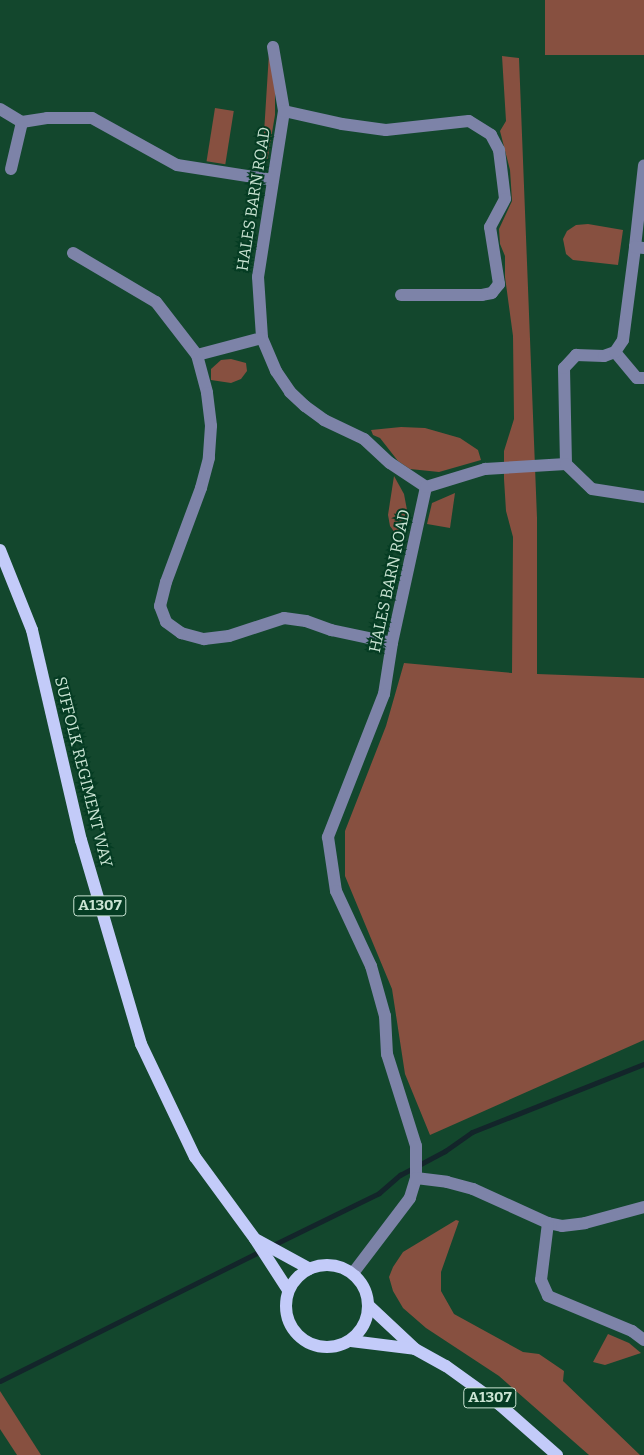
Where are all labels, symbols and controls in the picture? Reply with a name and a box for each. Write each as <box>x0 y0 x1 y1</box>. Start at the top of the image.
street label: HALES BARN ROAD <box>233 126 275 272</box>
street label: HALES BARN ROAD <box>365 508 415 654</box>
street label: SUFFOLK REGIMENT WAY <box>50 675 116 869</box>
road number: A1307 <box>72 894 128 918</box>
road number: A1307 <box>462 1386 518 1410</box>

